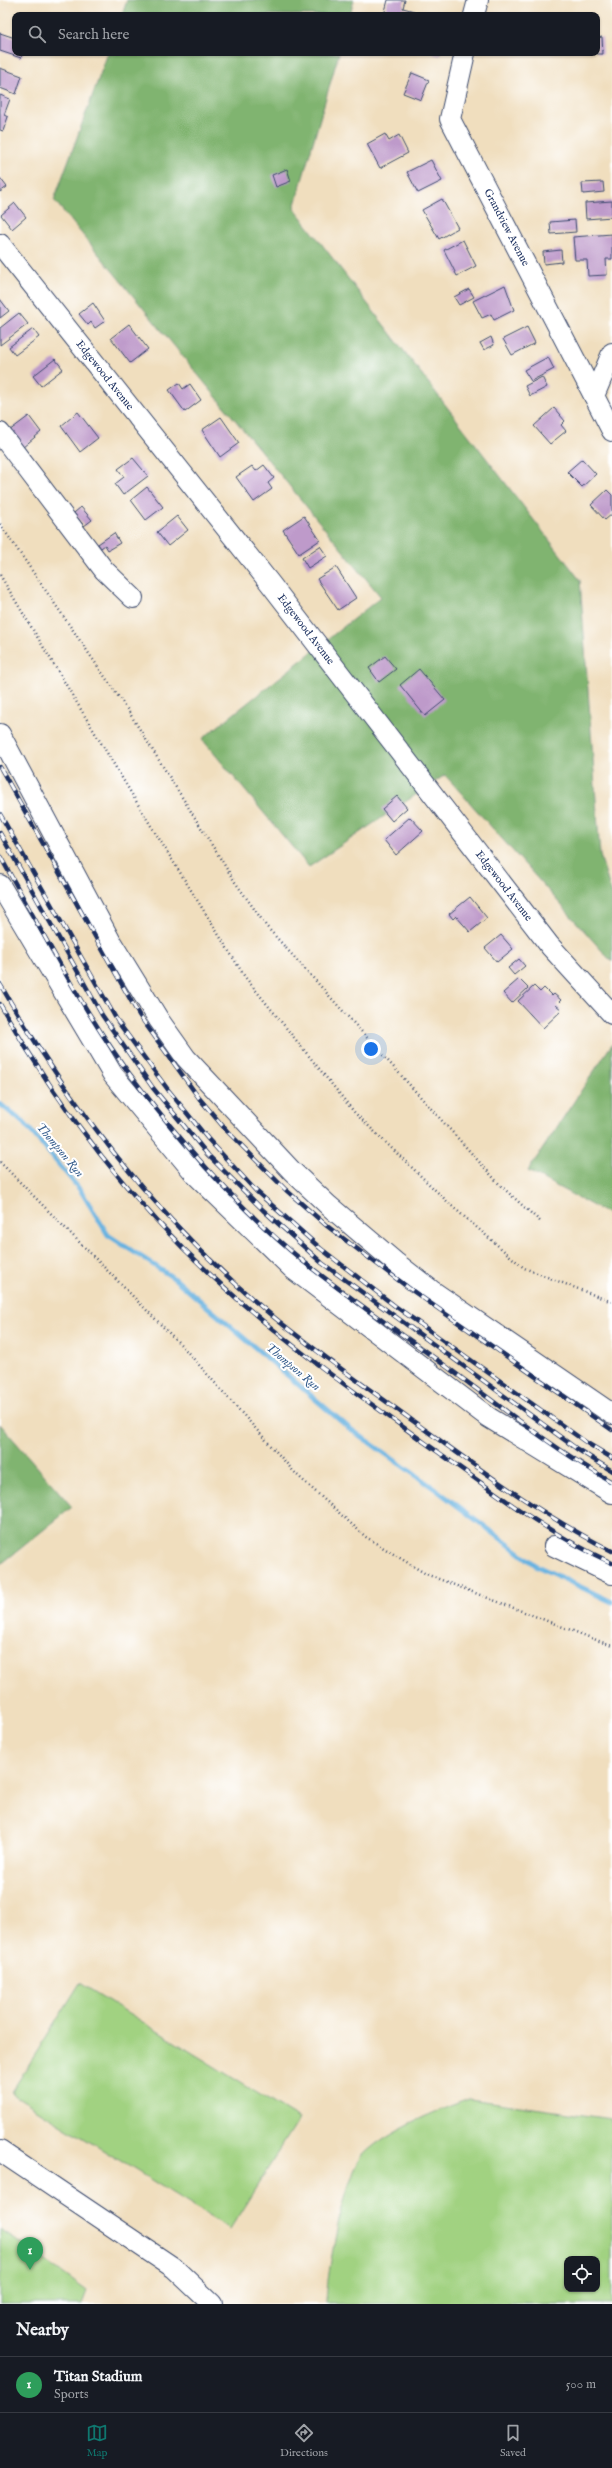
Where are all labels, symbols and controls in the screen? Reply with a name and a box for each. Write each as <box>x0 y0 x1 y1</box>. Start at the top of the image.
search box <box>12 12 600 56</box>
icon: search <box>26 23 48 45</box>
text: Search here <box>58 25 129 44</box>
street label: Grandview Avenue <box>481 186 532 269</box>
street label: Edgewood Avenue <box>73 338 137 413</box>
street label: Edgewood Avenue <box>274 591 337 668</box>
street label: Edgewood Avenue <box>472 848 535 924</box>
your location <box>361 1039 381 1059</box>
water label: Thompson Run <box>33 1120 87 1181</box>
water label: Thompson Run <box>263 1340 324 1394</box>
pin: 1 <box>17 2237 43 2270</box>
map controls <box>564 2256 600 2292</box>
button: locate <box>564 2256 600 2292</box>
text: Nearby <box>16 2320 69 2341</box>
text: Titan Stadium <box>54 2367 142 2386</box>
text: 1 <box>27 2376 31 2393</box>
text: 500 m <box>566 2376 596 2393</box>
text: Sports <box>54 2386 89 2403</box>
tab: Map <box>86 2422 108 2460</box>
tab: Directions <box>280 2422 328 2460</box>
tab: Saved <box>500 2422 526 2460</box>

